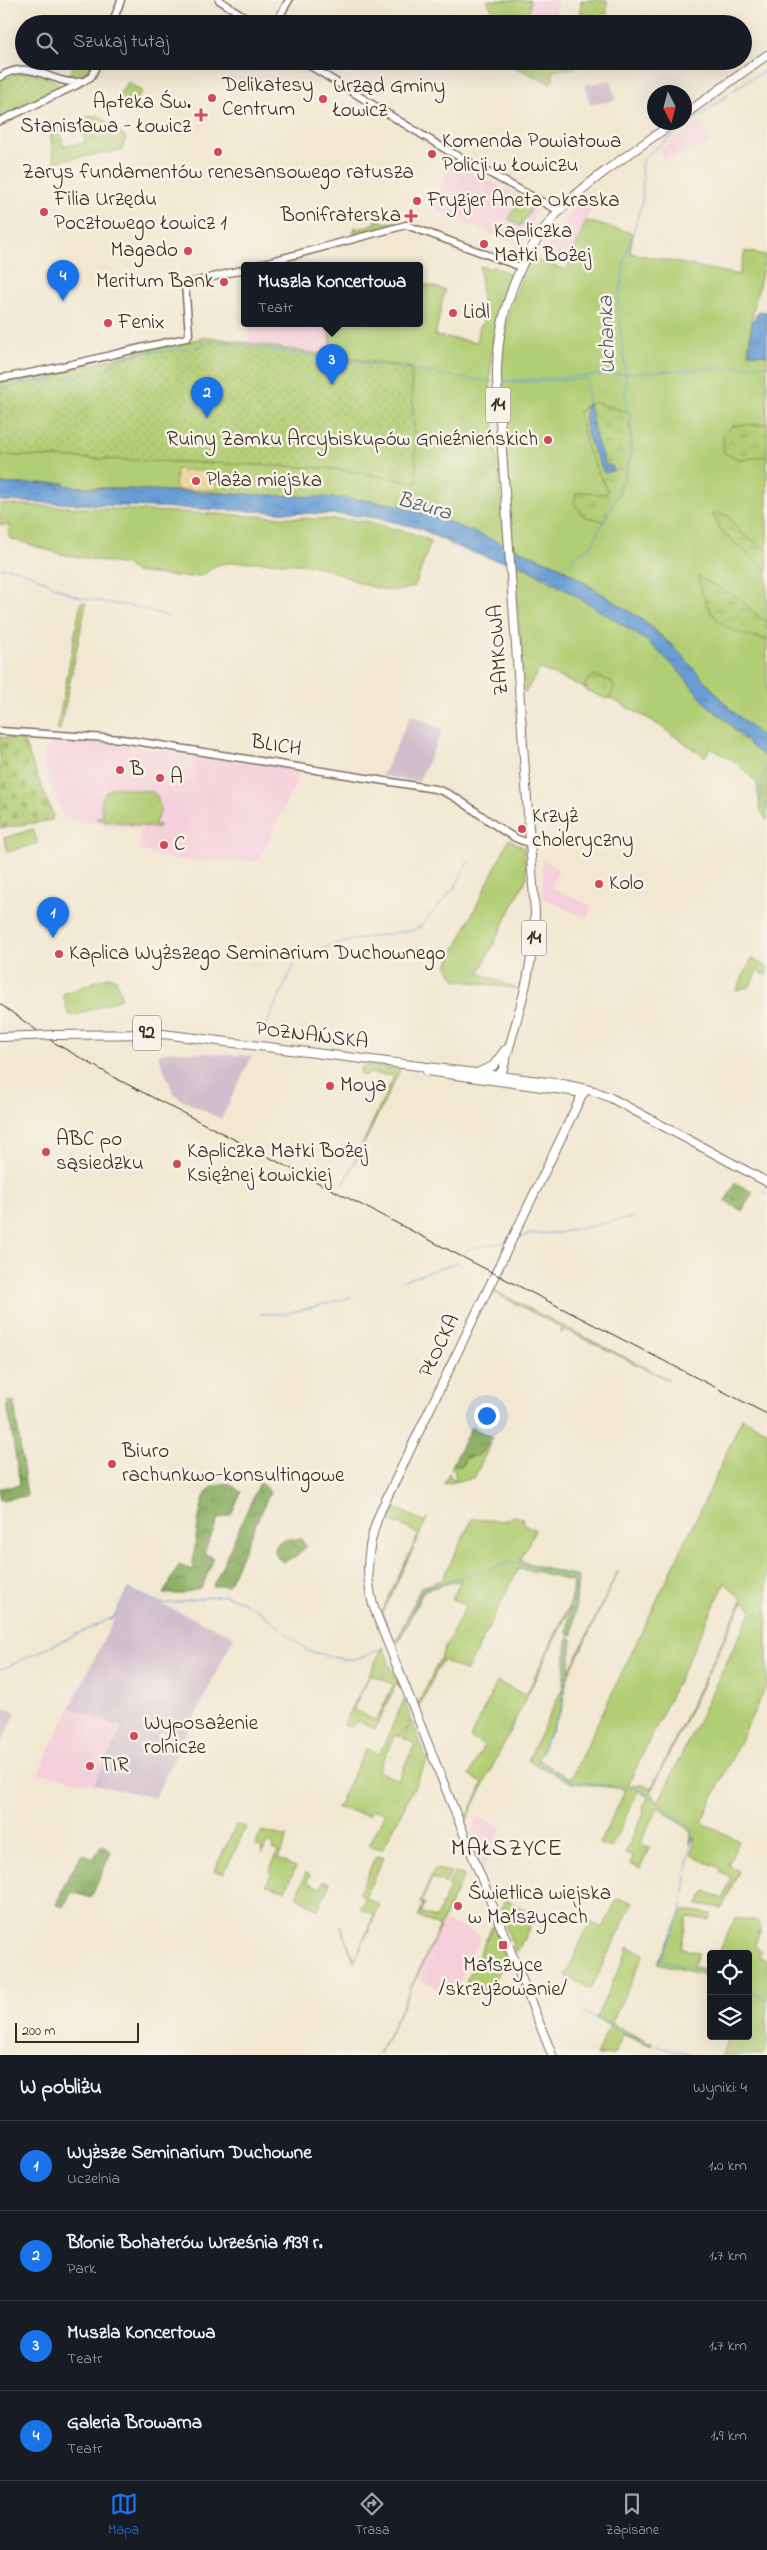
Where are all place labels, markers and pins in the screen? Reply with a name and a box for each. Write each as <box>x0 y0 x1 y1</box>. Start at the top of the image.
place label: Delikatesy Centrum <box>221 71 314 125</box>
place label: Urząd Gminy Łowicz <box>332 72 445 126</box>
place label: Apteka Św. Stanisława - Łowicz <box>20 88 191 142</box>
marker: Delikatesy Centrum <box>206 92 218 104</box>
marker: Urząd Gminy Łowicz <box>317 93 329 105</box>
marker: Apteka Św. Stanisława - Łowicz <box>195 109 207 121</box>
place label: Komenda Powiatowa Policji w Łowiczu <box>442 127 621 181</box>
marker: Zarys fundamentów renesansowego ratusza <box>212 146 224 158</box>
marker: Komenda Powiatowa Policji w Łowiczu <box>426 148 438 160</box>
place label: Zarys fundamentów renesansowego ratusza <box>22 158 414 190</box>
place label: Filia Urzędu Pocztowego Łowicz 1 <box>53 185 227 241</box>
place label: Fryzjer Aneta Okraska <box>426 186 620 218</box>
marker: Fryzjer Aneta Okraska <box>411 195 423 207</box>
place label: Bonifraterska <box>280 201 401 231</box>
marker: Filia Urzędu Pocztowego Łowicz 1 <box>38 206 50 218</box>
marker: Bonifraterska <box>405 210 417 222</box>
place label: Kapliczka Matki Bożej <box>494 217 592 271</box>
place label: Magado <box>110 236 178 268</box>
marker: Kapliczka Matki Bożej <box>478 238 490 250</box>
marker: Magado <box>182 245 194 257</box>
pin: 4 <box>47 260 79 301</box>
place label: Meritum Bank <box>96 267 215 297</box>
marker: Meritum Bank <box>218 276 230 288</box>
place label: Lidl <box>463 298 490 328</box>
marker: Lidl <box>447 307 459 319</box>
place label: Fenix <box>117 308 165 338</box>
marker: Fenix <box>102 317 114 329</box>
pin: 3 <box>316 344 348 385</box>
pin: 2 <box>191 377 223 418</box>
place label: Ruiny Zamku Arcybiskupów Gnieźnieńskich <box>167 425 538 457</box>
marker: Ruiny Zamku Arcybiskupów Gnieźnieńskich <box>542 434 554 446</box>
place label: Plaża miejska <box>206 466 322 496</box>
marker: Plaża miejska <box>190 475 202 487</box>
place label: B <box>129 755 144 785</box>
place label: A <box>170 763 183 793</box>
marker: B <box>114 764 126 776</box>
marker: A <box>154 772 166 784</box>
place label: Krzyż choleryczny <box>532 802 634 858</box>
marker: Krzyż choleryczny <box>516 823 528 835</box>
place label: C <box>174 830 186 860</box>
marker: C <box>158 839 170 851</box>
place label: Kolo <box>609 869 644 899</box>
marker: Kolo <box>593 878 605 890</box>
pin: 1 <box>37 897 69 938</box>
place label: Kaplica Wyższego Seminarium Duchownego <box>69 939 446 971</box>
marker: Kaplica Wyższego Seminarium Duchownego <box>53 948 65 960</box>
place label: Moya <box>340 1071 387 1103</box>
marker: Moya <box>324 1080 336 1092</box>
place label: ABC po sąsiedzku <box>56 1125 144 1179</box>
place label: Kapliczka Matki Bożej Księżnej Łowickiej <box>187 1137 368 1191</box>
marker: ABC po sąsiedzku <box>40 1146 52 1158</box>
marker: Kapliczka Matki Bożej Księżnej Łowickiej <box>171 1158 183 1170</box>
place label: Biuro rachunkwo-konsultingowe <box>121 1437 345 1493</box>
marker: Biuro rachunkwo-konsultingowe <box>106 1458 118 1470</box>
place label: Wyposażenie rolnicze <box>144 1709 259 1763</box>
marker: Wyposażenie rolnicze <box>128 1730 140 1742</box>
place label: TIR <box>100 1751 129 1781</box>
marker: TIR <box>84 1760 96 1772</box>
place label: Świetlica wiejska w Małszycach <box>468 1879 611 1935</box>
marker: Świetlica wiejska w Małszycach <box>452 1900 464 1912</box>
marker: Małszyce /skrzyżowanie/ <box>497 1939 509 1951</box>
place label: Małszyce /skrzyżowanie/ <box>439 1951 568 2007</box>

